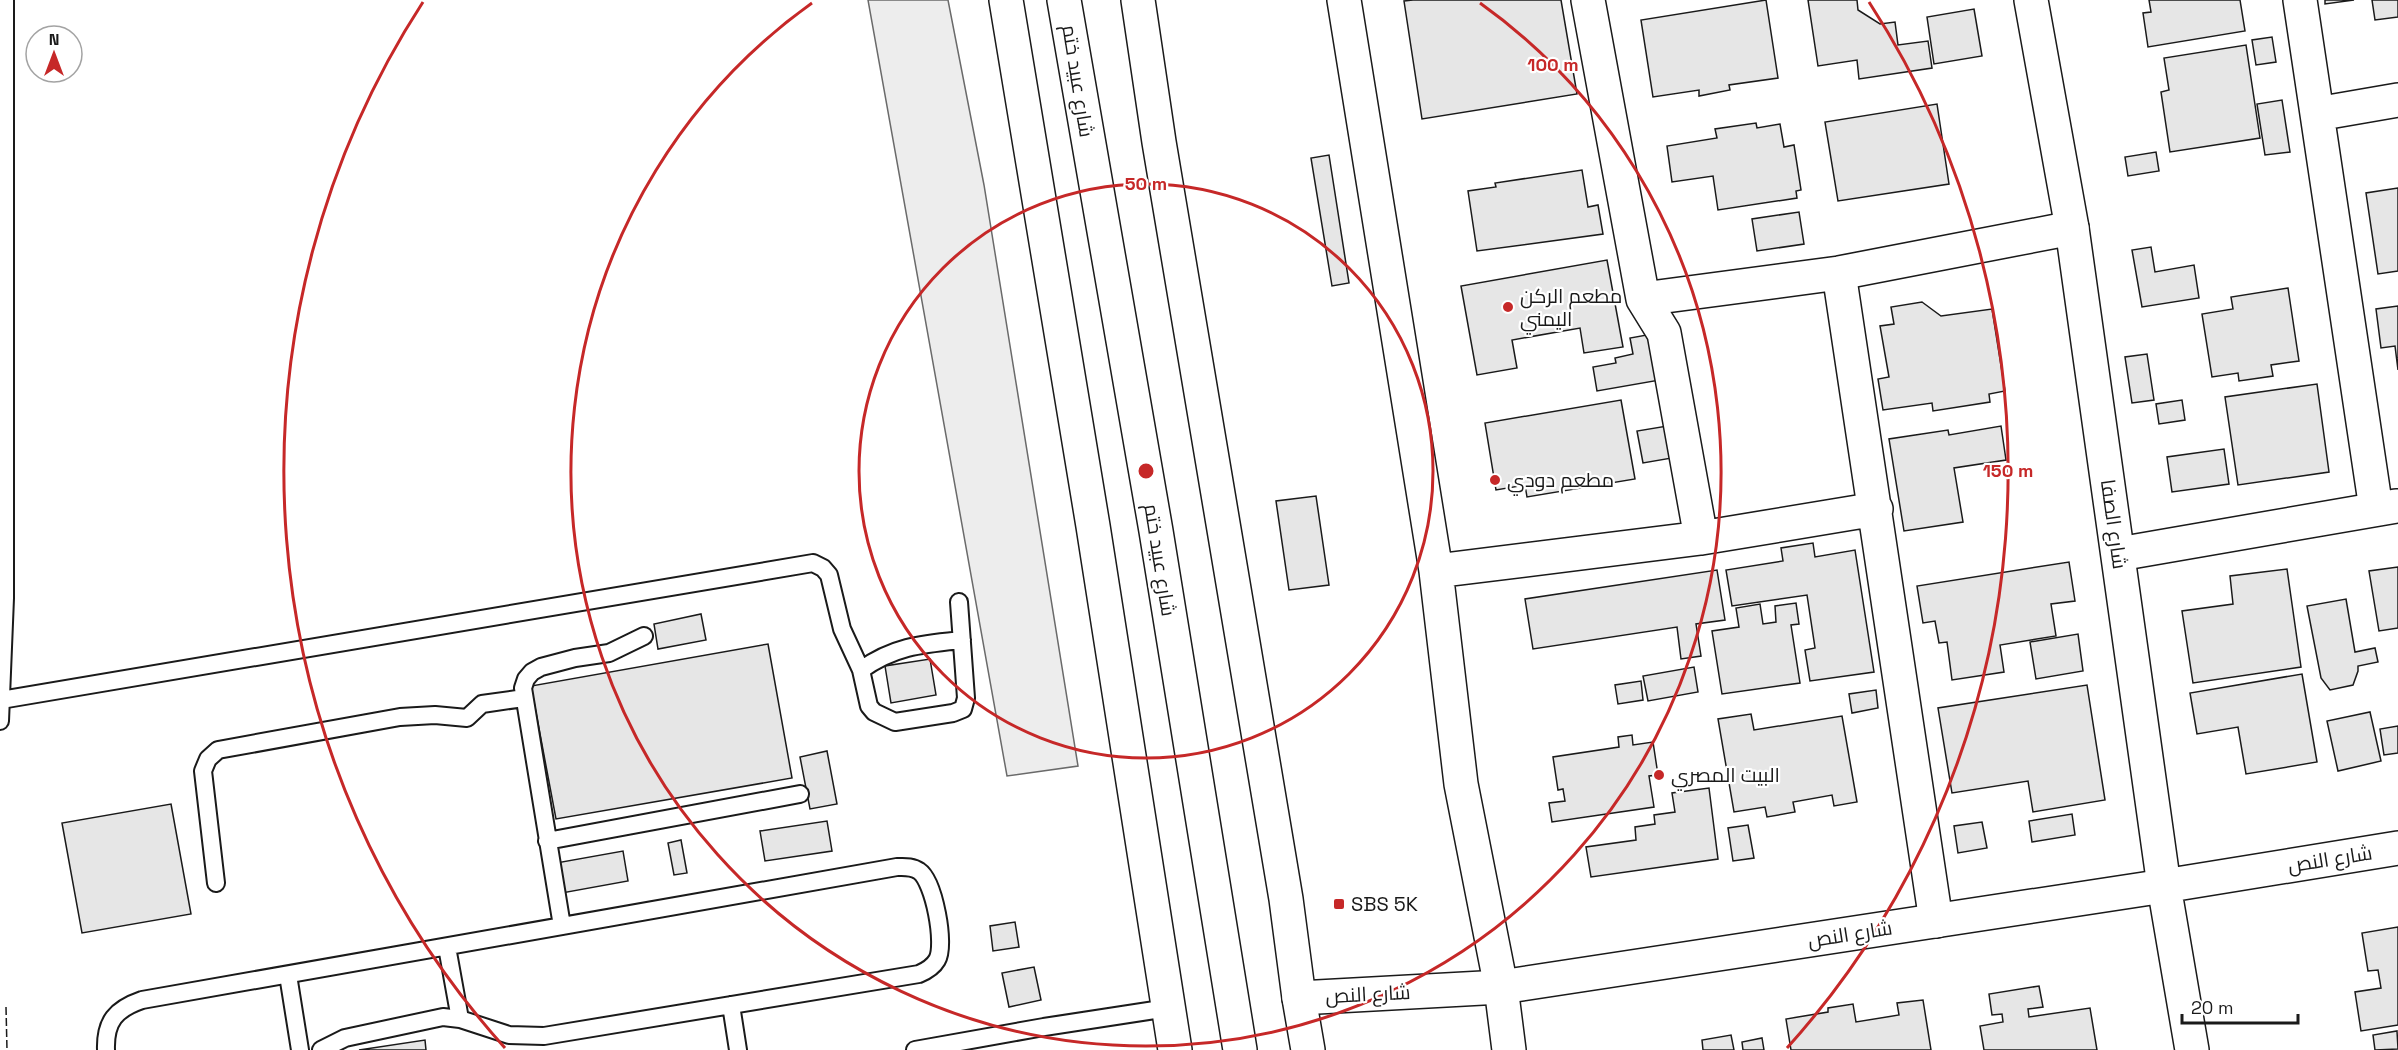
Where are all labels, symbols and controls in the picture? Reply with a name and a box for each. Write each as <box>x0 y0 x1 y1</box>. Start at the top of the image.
street label: شارع عبيد ختم <box>1055 23 1100 139</box>
north arrow <box>24 24 84 84</box>
text: N <box>49 29 59 50</box>
text: 100 m <box>1527 53 1579 76</box>
text: 50 m <box>1125 172 1167 195</box>
place label: مطعم الركن اليمني <box>1520 283 1622 335</box>
marker: مطعم الركن اليمني <box>1501 300 1515 314</box>
text: 150 m <box>1983 459 2033 482</box>
centre of rings <box>1136 461 1156 481</box>
place label: مطعم دودي <box>1507 467 1614 496</box>
marker: مطعم دودي <box>1488 473 1502 487</box>
street label: شارع الصفا <box>2094 477 2133 571</box>
street label: شارع عبيد ختم <box>1137 502 1182 618</box>
place label: البيت المصري <box>1671 762 1780 791</box>
marker: البيت المصري <box>1652 768 1666 782</box>
street label: شارع النص <box>2286 840 2374 879</box>
place label: SBS 5K <box>1351 891 1418 917</box>
marker: SBS 5K <box>1332 897 1346 911</box>
street label: شارع النص <box>1806 915 1894 954</box>
street label: شارع النص <box>1325 979 1411 1010</box>
scale bar <box>2182 987 2298 1025</box>
text: 20 m <box>2191 996 2234 1019</box>

